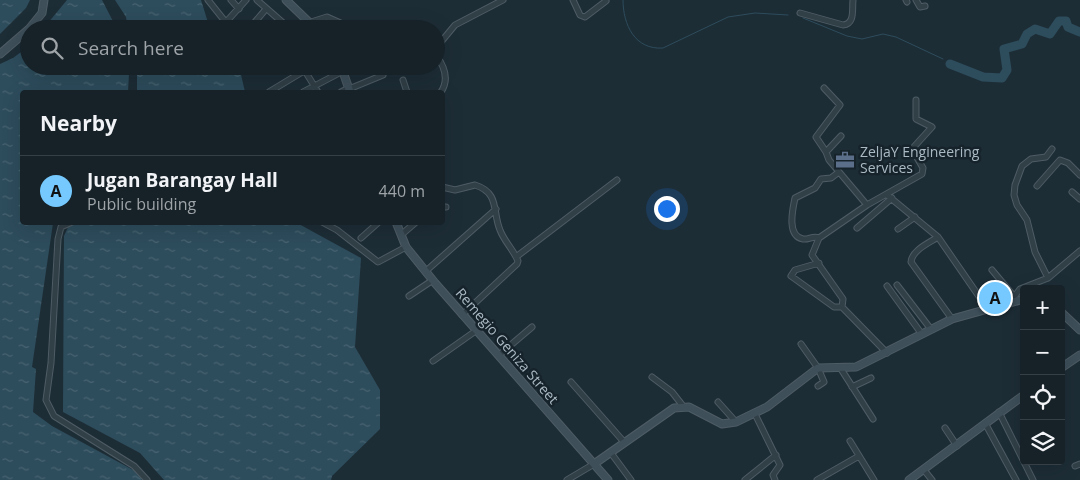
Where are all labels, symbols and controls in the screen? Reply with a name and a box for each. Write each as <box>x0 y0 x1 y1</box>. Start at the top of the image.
search box <box>20 20 445 75</box>
icon: search <box>38 34 66 62</box>
text: Search here <box>78 35 184 61</box>
text: Nearby <box>40 109 117 137</box>
place label: ZeljaY Engineering Services <box>860 142 980 177</box>
office icon: ZeljaY Engineering Services <box>834 149 856 171</box>
text: Jugan Barangay Hall <box>87 167 278 193</box>
text: A <box>50 180 62 202</box>
text: 440 m <box>379 180 425 202</box>
text: Public building <box>87 193 196 215</box>
your location <box>654 196 680 222</box>
pin: A <box>979 279 1011 317</box>
street label: Remegio Geniza Street <box>452 284 563 408</box>
map controls <box>1020 285 1065 465</box>
button: + <box>1020 285 1065 330</box>
button: − <box>1020 330 1065 375</box>
button: locate <box>1020 375 1065 420</box>
button: layers <box>1020 420 1065 465</box>

